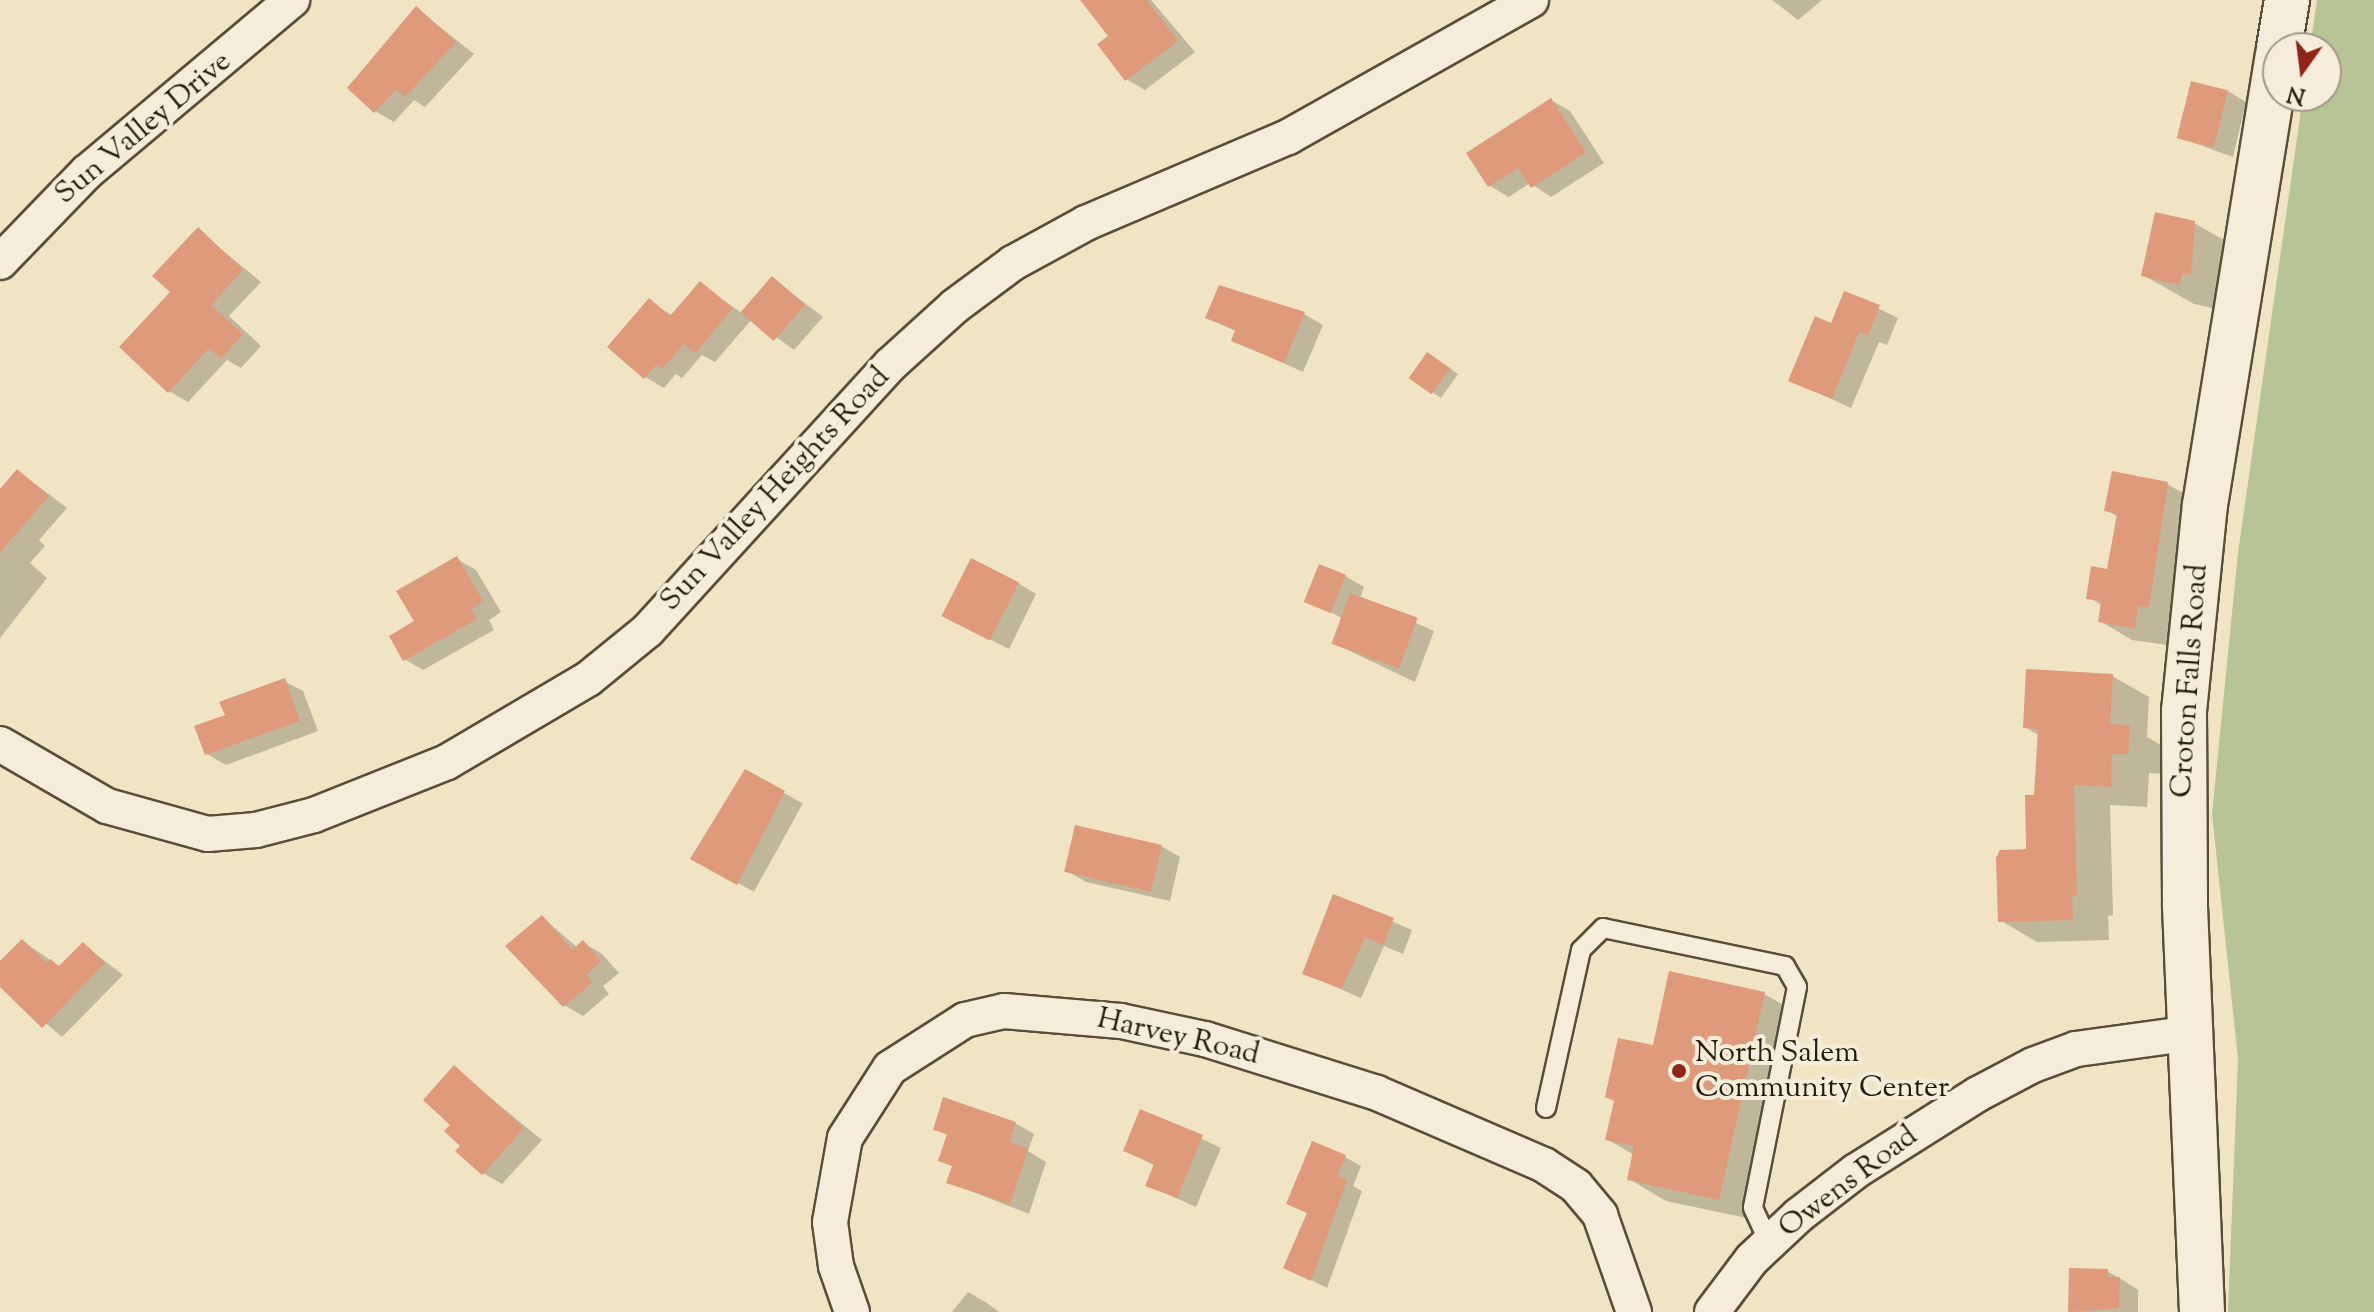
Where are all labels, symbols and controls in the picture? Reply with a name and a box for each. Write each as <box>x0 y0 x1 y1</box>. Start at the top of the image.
north arrow <box>2262 32 2342 112</box>
street label: Sun Valley Drive <box>49 45 239 213</box>
text: N <box>2284 76 2309 111</box>
street label: Sun Valley Heights Road <box>653 360 899 620</box>
street label: Croton Falls Road <box>2165 563 2217 799</box>
street label: Harvey Road <box>1093 1002 1263 1074</box>
place label: North Salem Community Center <box>1695 1036 1949 1106</box>
marker: North Salem Community Center <box>1670 1062 1688 1080</box>
street label: Owens Road <box>1772 1119 1926 1247</box>

